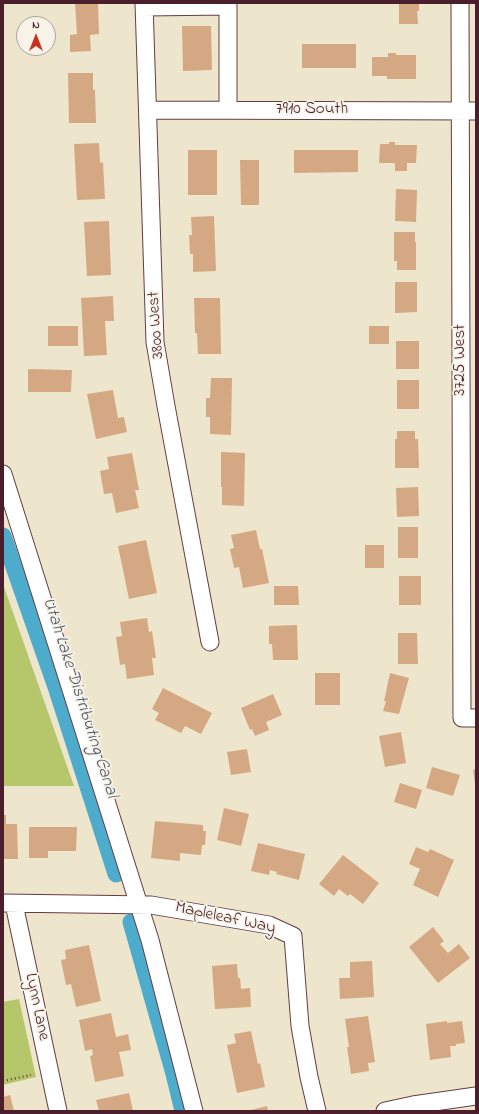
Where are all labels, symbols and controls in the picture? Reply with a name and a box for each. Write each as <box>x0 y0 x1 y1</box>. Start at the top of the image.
north arrow <box>16 16 56 56</box>
text: N <box>32 17 40 33</box>
street label: 7910 South <box>276 100 348 120</box>
street label: 3800 West <box>144 291 170 359</box>
street label: 3725 West <box>451 324 471 396</box>
water label: Utah Lake Distributing Canal <box>36 595 122 801</box>
street label: Mapleleaf Way <box>173 898 277 940</box>
street label: Lynn Lane <box>19 972 53 1042</box>

